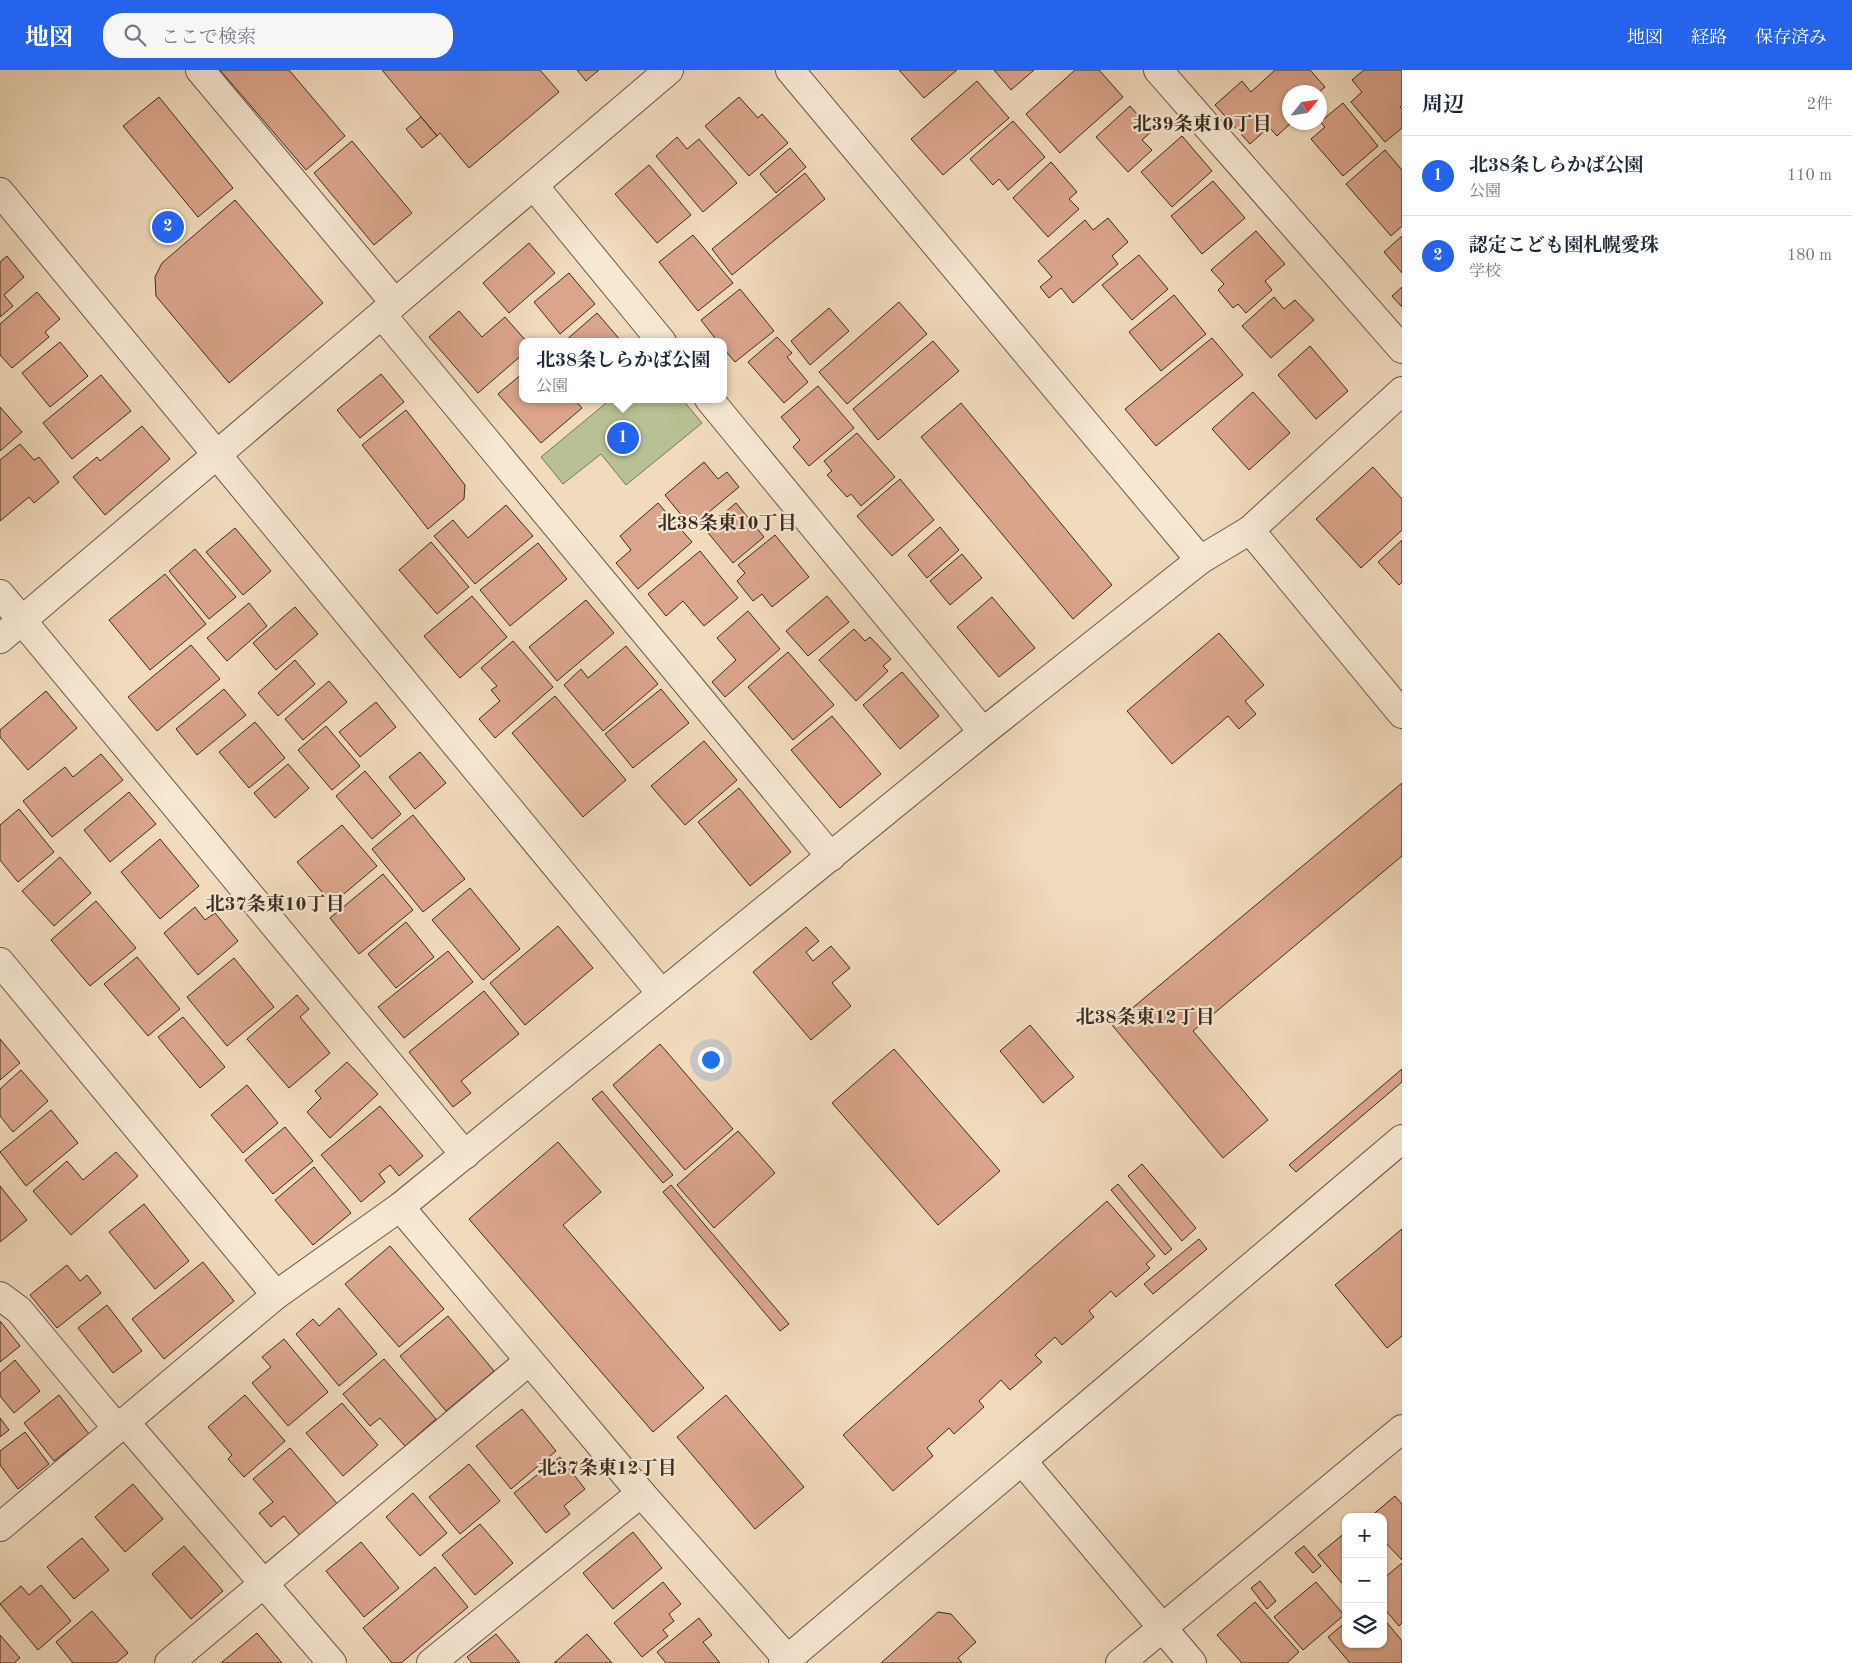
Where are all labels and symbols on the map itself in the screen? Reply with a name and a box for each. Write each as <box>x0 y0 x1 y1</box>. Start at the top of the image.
north arrow <box>1282 85 1327 130</box>
district label: 北39条東10丁目 <box>1132 113 1272 135</box>
pin: 2 <box>152 208 184 246</box>
pin: 1 <box>607 419 639 457</box>
district label: 北38条東10丁目 <box>657 512 797 534</box>
district label: 北37条東10丁目 <box>205 893 345 915</box>
district label: 北38条東12丁目 <box>1075 1006 1215 1028</box>
your location <box>698 1047 724 1073</box>
district label: 北37条東12丁目 <box>537 1457 677 1479</box>

